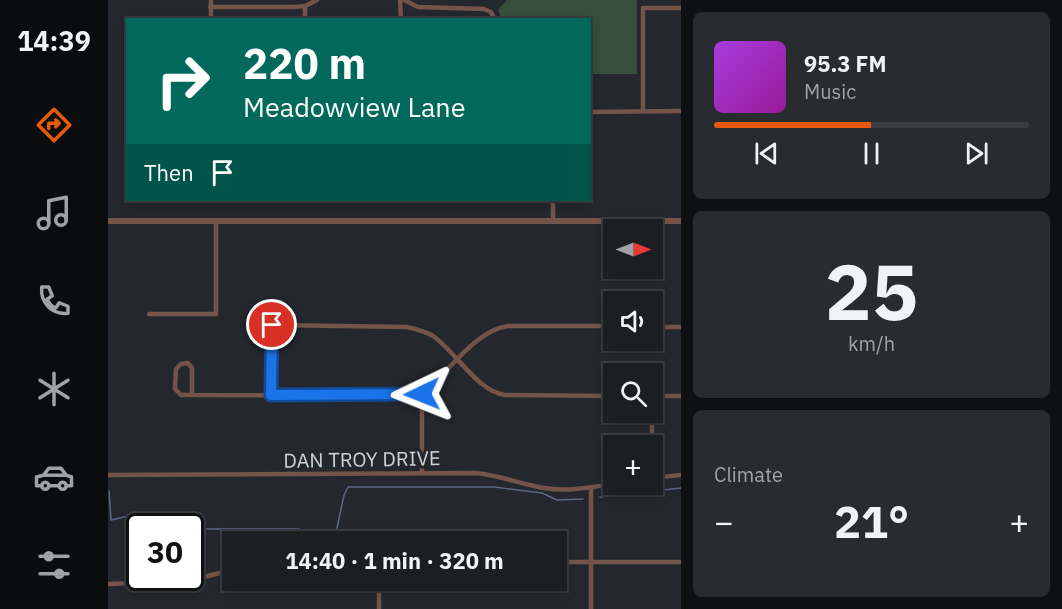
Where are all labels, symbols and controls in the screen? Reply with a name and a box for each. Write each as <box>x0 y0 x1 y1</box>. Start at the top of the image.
text: 14:39 <box>17 23 91 58</box>
text: 220 m <box>243 36 366 91</box>
icon: right <box>144 42 222 120</box>
text: 95.3 FM <box>804 49 887 78</box>
text: Music <box>804 78 856 105</box>
text: Meadowview Lane <box>243 89 465 124</box>
icon: directions <box>33 104 75 146</box>
icon: previous <box>750 137 783 170</box>
icon: pause <box>855 137 888 170</box>
icon: next <box>960 137 993 170</box>
icon: arrive <box>206 156 239 189</box>
text: Then <box>144 158 194 187</box>
icon: music <box>33 192 75 234</box>
north arrow <box>603 219 663 279</box>
map controls <box>603 219 663 495</box>
text: 25 <box>825 240 918 341</box>
icon: phone <box>33 280 75 322</box>
button: sound <box>603 291 663 351</box>
pin <box>246 299 297 350</box>
icon: arrive <box>255 308 288 341</box>
text: km/h <box>848 330 895 357</box>
position arrow <box>390 362 454 426</box>
button: search <box>603 363 663 423</box>
icon: climate <box>33 368 75 410</box>
button: + <box>603 435 663 495</box>
street label: DAN TROY DRIVE <box>283 444 441 474</box>
icon: car <box>33 456 75 498</box>
text: Climate <box>714 461 783 488</box>
text: 21° <box>834 492 909 550</box>
text: − <box>714 500 734 543</box>
text: + <box>1009 500 1029 543</box>
speed limit sign: 30 <box>126 513 204 591</box>
icon: filters <box>33 544 75 586</box>
text: 14:40 · 1 min · 320 m <box>285 546 504 575</box>

